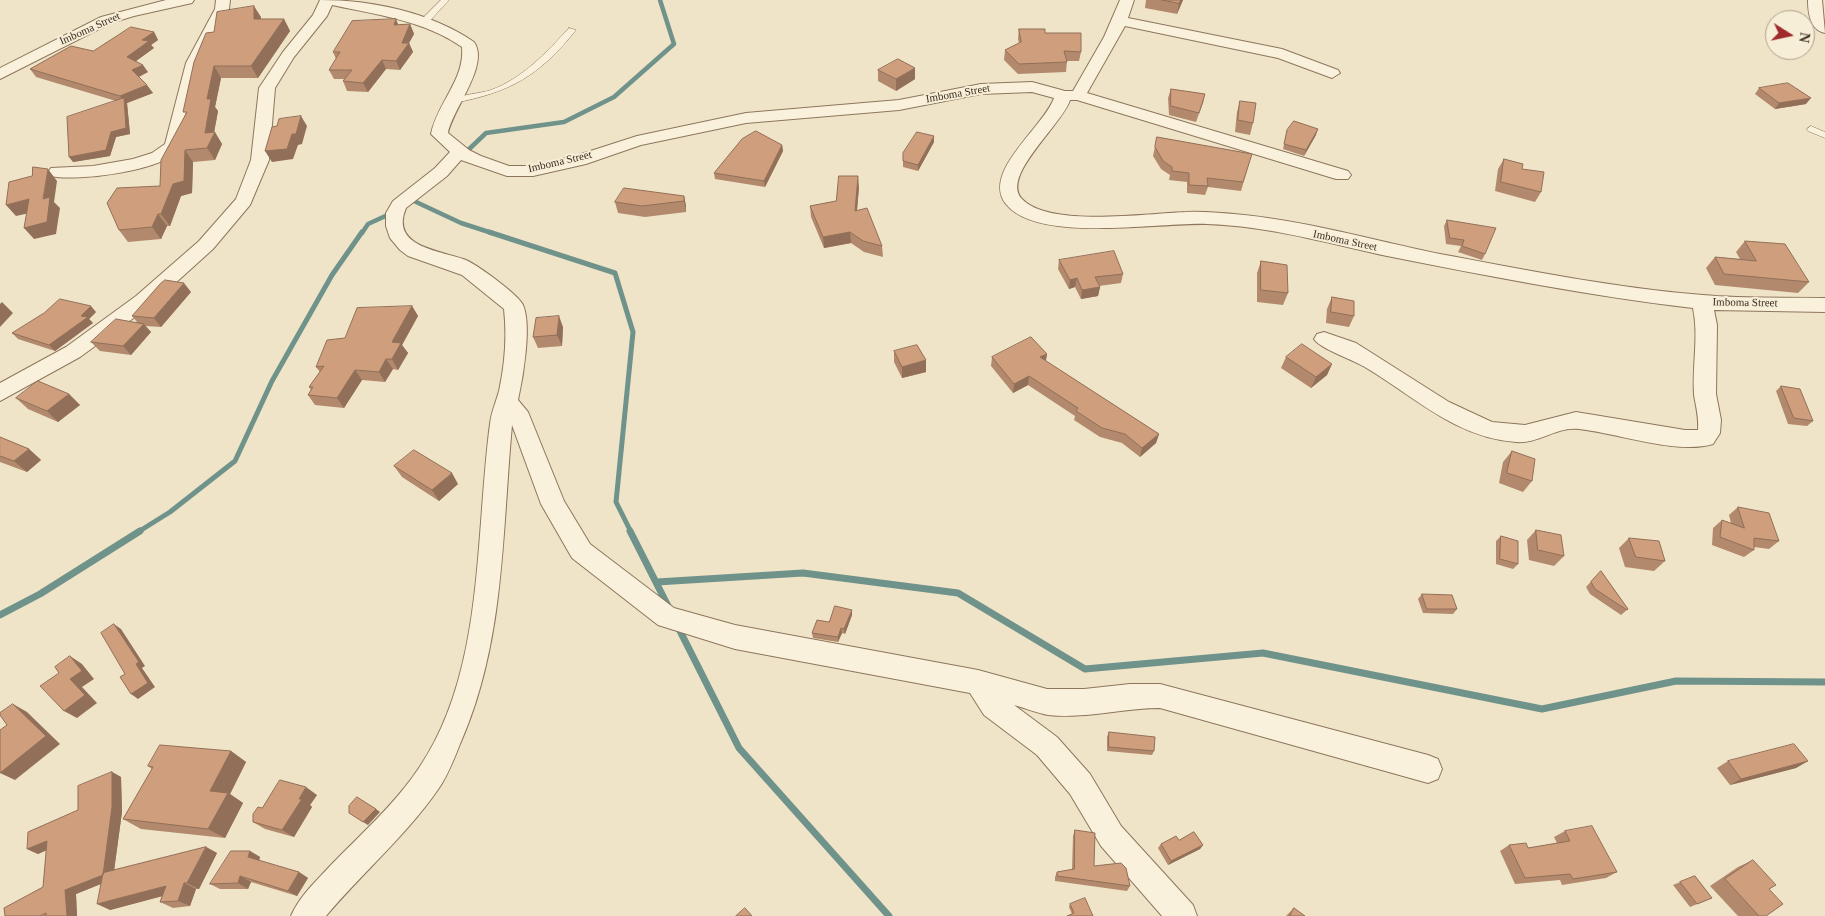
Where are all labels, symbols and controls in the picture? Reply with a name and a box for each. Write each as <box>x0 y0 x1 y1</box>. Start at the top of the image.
street label: Imboma Street <box>58 10 122 48</box>
north arrow <box>1765 10 1815 60</box>
text: N <box>1796 31 1813 44</box>
street label: Imboma Street <box>925 82 991 106</box>
street label: Imboma Street <box>527 148 593 176</box>
street label: Imboma Street <box>1312 228 1378 254</box>
street label: Imboma Street <box>1712 296 1778 310</box>

